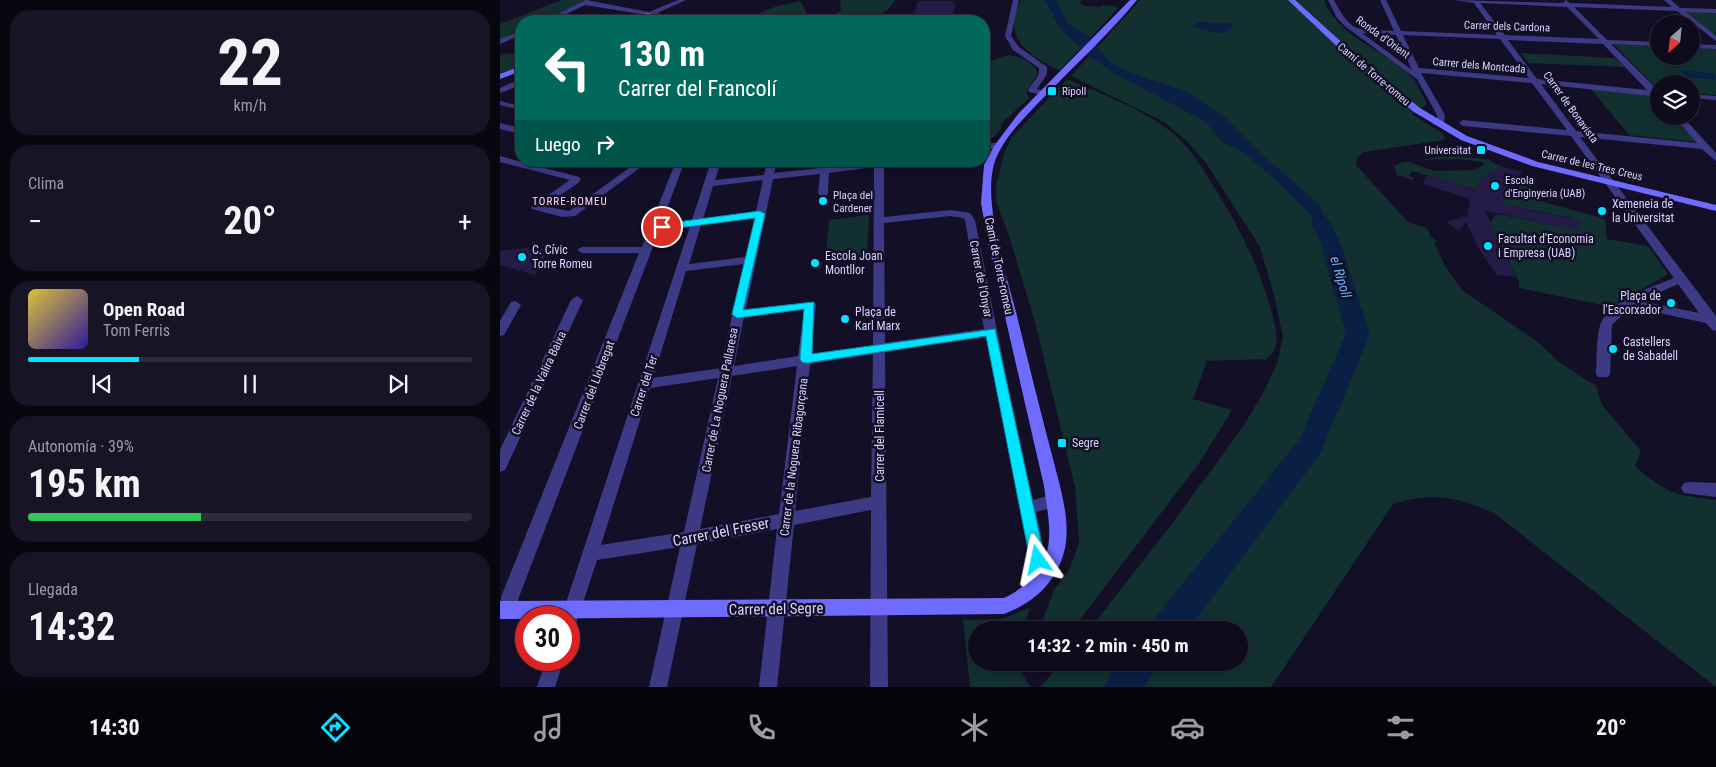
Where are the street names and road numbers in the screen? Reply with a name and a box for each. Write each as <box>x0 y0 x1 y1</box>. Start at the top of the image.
street label: Ronda d'Orient <box>1353 13 1412 61</box>
street label: Carrer dels Cardona <box>1464 19 1550 34</box>
street label: Camí de Torre-romeu <box>1335 40 1413 108</box>
street label: Carrer dels Montcada <box>1432 55 1526 76</box>
street label: Carrer de Bonavista <box>1540 69 1601 146</box>
street label: Carrer de les Tres Creus <box>1540 148 1644 183</box>
street label: Camí de Torre-romeu <box>982 216 1016 316</box>
street label: Carrer de l'Onyar <box>967 239 995 319</box>
street label: Carrer de La Noguera Pallaresa <box>699 326 741 474</box>
street label: Carrer de la Valira Baixa <box>509 329 569 437</box>
street label: Carrer del Llobregat <box>571 338 617 431</box>
street label: Carrer del Ter <box>628 353 661 418</box>
street label: Carrer de la Noguera Ribagorçana <box>777 377 811 537</box>
street label: Carrer del Flamicell <box>873 390 887 482</box>
street label: Carrer del Freser <box>671 514 771 550</box>
street label: Carrer del Segre <box>728 599 824 619</box>

